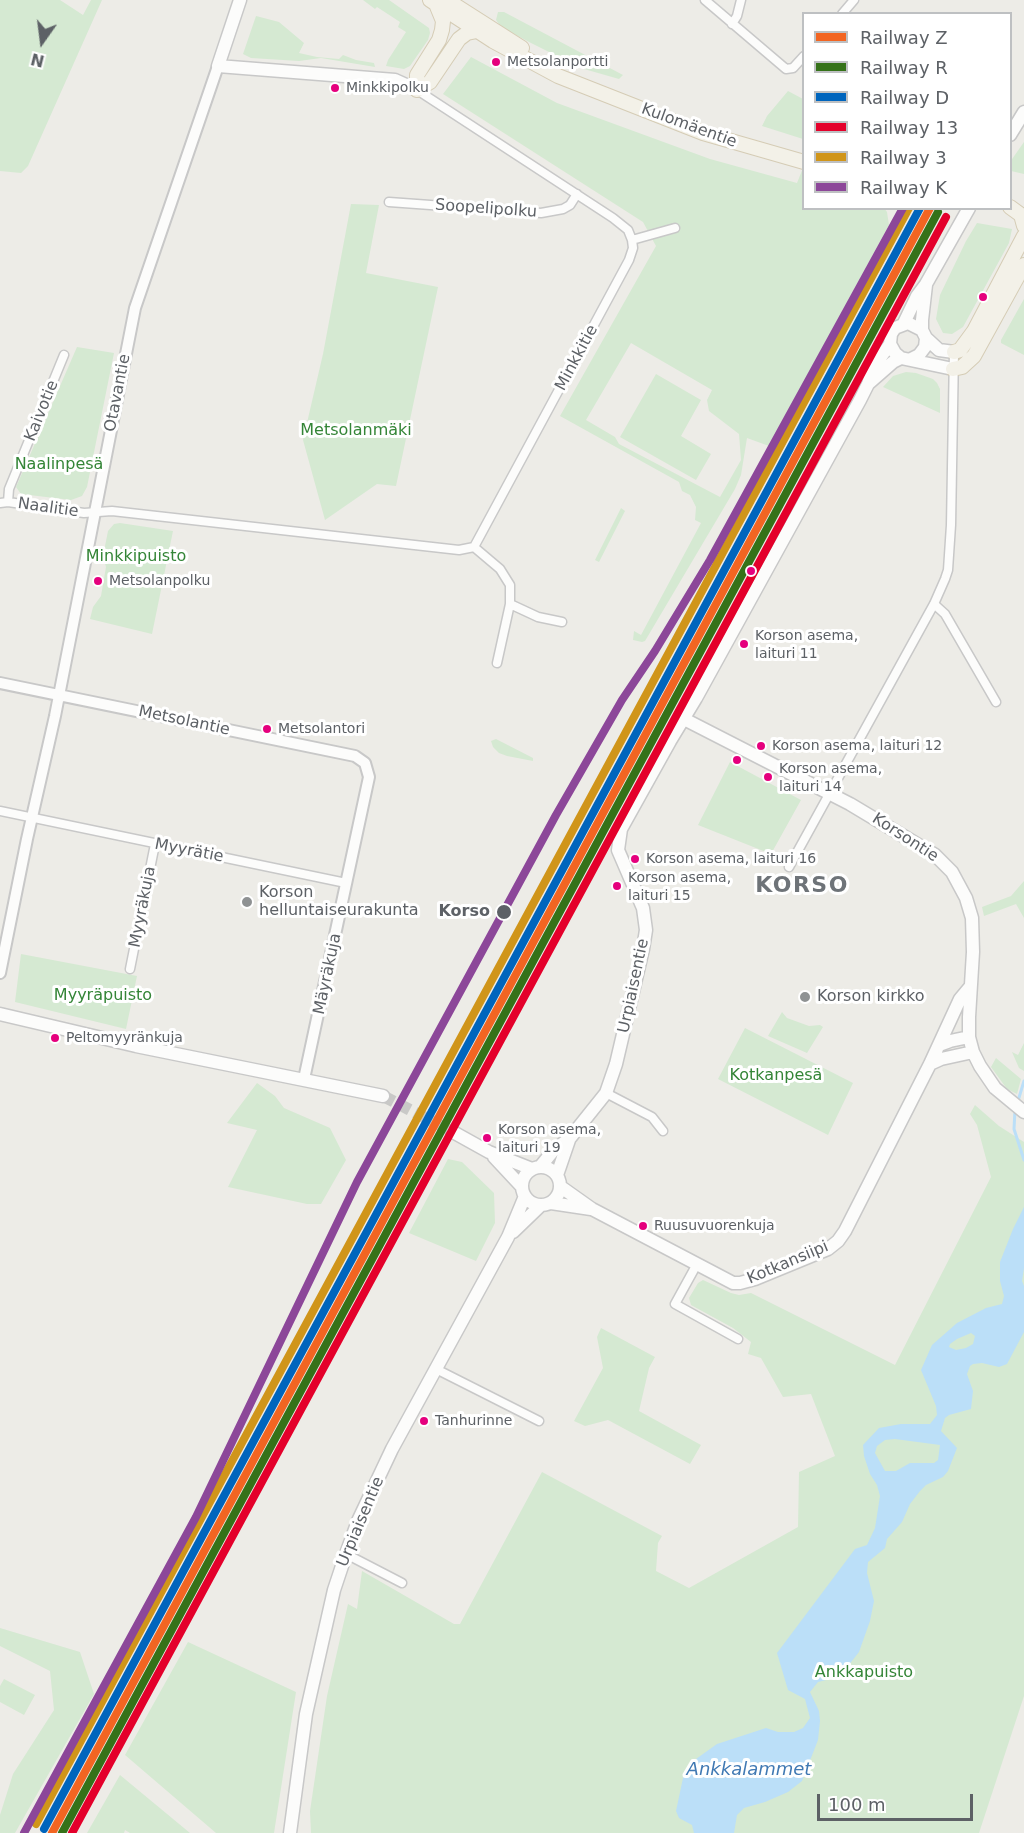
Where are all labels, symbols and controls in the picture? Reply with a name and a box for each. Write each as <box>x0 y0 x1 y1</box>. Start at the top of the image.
north arrow <box>12 12 72 72</box>
legend <box>802 12 1012 210</box>
text: Railway Z <box>860 27 948 48</box>
text: N <box>29 49 46 71</box>
place label: Metsolanportti <box>507 54 608 70</box>
marker: Metsolanportti <box>490 56 502 68</box>
text: Railway R <box>860 57 948 78</box>
place label: Minkkipolku <box>346 80 429 96</box>
marker: Minkkipolku <box>329 82 341 94</box>
text: Railway D <box>860 87 949 108</box>
street label: Kulomäentie <box>639 100 739 152</box>
text: Railway 13 <box>860 117 958 138</box>
text: Railway 3 <box>860 147 947 168</box>
text: Railway K <box>860 177 947 198</box>
street label: Soopelipolku <box>434 196 538 222</box>
unlabelled marker <box>977 291 989 303</box>
street label: Minkkitie <box>552 322 602 394</box>
street label: Otavantie <box>101 353 135 433</box>
street label: Kaivotie <box>21 378 63 444</box>
park label: Metsolanmäki <box>300 421 412 441</box>
park label: Naalinpesä <box>15 455 103 475</box>
street label: Naalitie <box>16 494 80 522</box>
park label: Minkkipuisto <box>86 547 186 567</box>
unlabelled marker <box>745 565 757 577</box>
place label: Metsolanpolku <box>109 573 210 589</box>
marker: Metsolanpolku <box>92 575 104 587</box>
place label: Korson asema, laituri 11 <box>755 628 858 660</box>
marker: Korson asema, laituri 11 <box>738 638 750 650</box>
street label: Metsolantie <box>137 702 231 740</box>
place label: Metsolantori <box>278 721 365 737</box>
marker: Metsolantori <box>261 723 273 735</box>
place label: Korson asema, laituri 12 <box>772 738 942 754</box>
marker: Korson asema, laituri 12 <box>755 740 767 752</box>
unlabelled marker <box>731 754 743 766</box>
place label: Korson asema, laituri 14 <box>779 761 882 794</box>
marker: Korson asema, laituri 14 <box>762 771 774 783</box>
street label: Korsontie <box>868 810 942 866</box>
street label: Myyrätie <box>153 835 225 867</box>
place label: Korson asema, laituri 16 <box>646 851 816 867</box>
marker: Korson asema, laituri 16 <box>629 853 641 865</box>
street label: Myyräkuja <box>126 865 160 949</box>
place label: Korson asema, laituri 15 <box>628 870 731 903</box>
district label: KORSO <box>755 873 849 899</box>
marker: Korson asema, laituri 15 <box>611 880 623 892</box>
place label: Korson helluntaiseurakunta <box>259 883 419 921</box>
marker: Korson helluntaiseurakunta <box>240 895 254 909</box>
place label: Korso <box>438 902 490 922</box>
marker: Korso <box>495 903 513 921</box>
street label: Mäyräkuja <box>310 932 346 1016</box>
street label: Urpiaisentie <box>615 937 653 1035</box>
park label: Myyräpuisto <box>54 986 152 1006</box>
place label: Korson kirkko <box>817 987 924 1007</box>
marker: Korson kirkko <box>798 990 812 1004</box>
place label: Peltomyyränkuja <box>66 1030 183 1046</box>
marker: Peltomyyränkuja <box>49 1032 61 1044</box>
park label: Kotkanpesä <box>730 1066 822 1086</box>
place label: Korson asema, laituri 19 <box>498 1122 601 1154</box>
marker: Korson asema, laituri 19 <box>481 1132 493 1144</box>
place label: Ruusuvuorenkuja <box>654 1218 775 1234</box>
marker: Ruusuvuorenkuja <box>637 1220 649 1232</box>
street label: Kotkansiipi <box>744 1237 832 1289</box>
place label: Tanhurinne <box>435 1413 512 1429</box>
marker: Tanhurinne <box>418 1415 430 1427</box>
street label: Urpiaisentie <box>333 1474 389 1570</box>
park label: Ankkapuisto <box>815 1663 913 1683</box>
water label: Ankkalammet <box>687 1759 811 1781</box>
scale bar <box>820 1782 976 1820</box>
text: 100 m <box>828 1794 886 1815</box>

